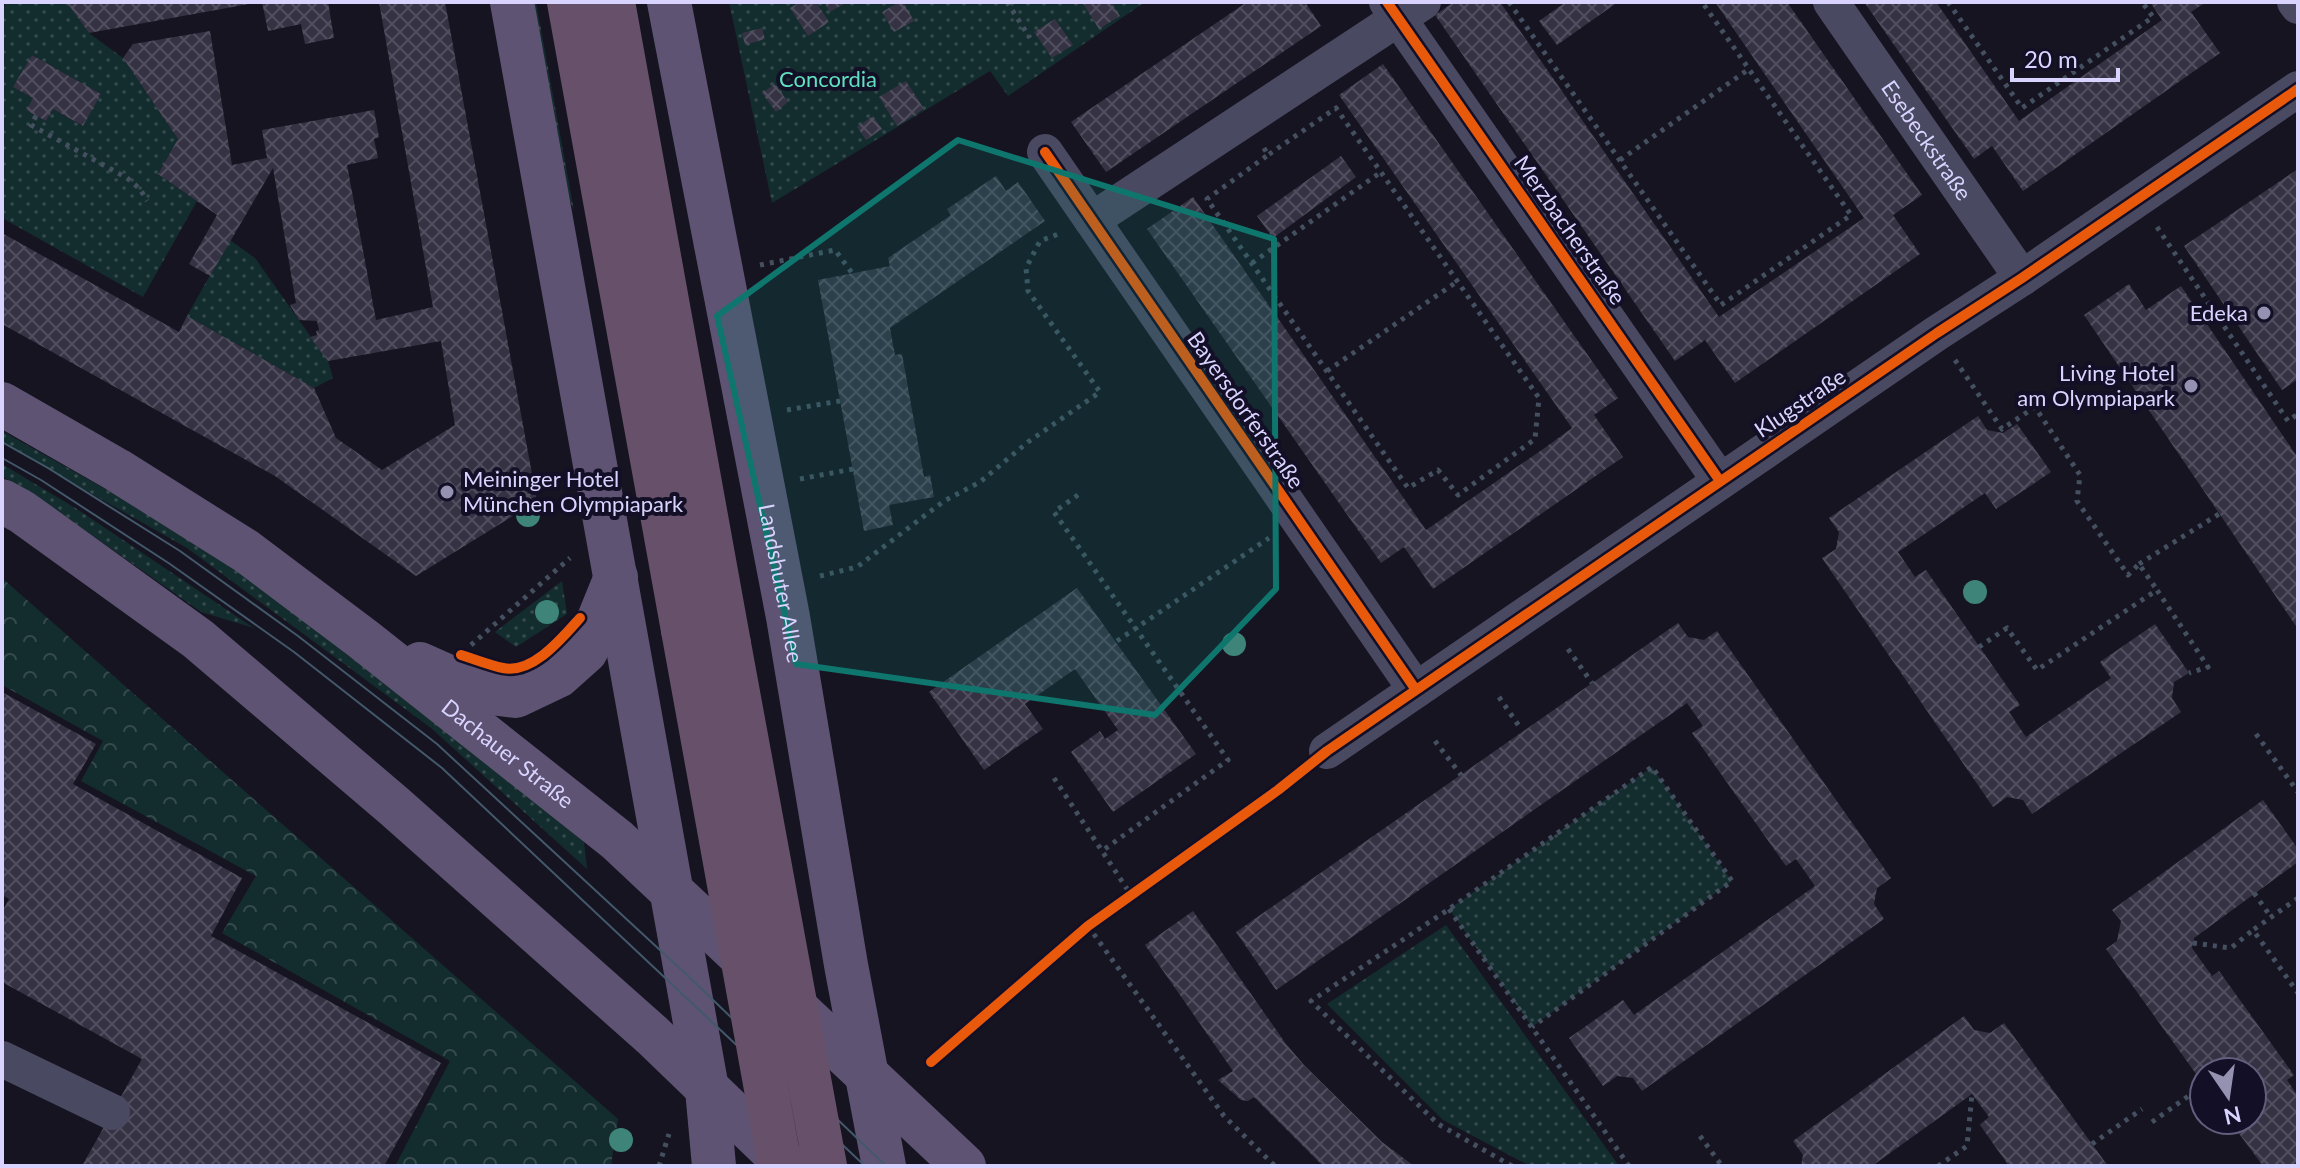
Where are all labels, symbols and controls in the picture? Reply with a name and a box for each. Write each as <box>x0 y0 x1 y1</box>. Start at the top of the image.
scale bar <box>2012 32 2118 82</box>
text: 20 m <box>2024 44 2078 73</box>
park label: Concordia <box>779 65 877 92</box>
street label: Esebeckstraße <box>1876 75 1978 205</box>
street label: Merzbacherstraße <box>1509 150 1632 309</box>
place label: Edeka <box>2190 299 2248 326</box>
marker: Edeka <box>2255 304 2273 322</box>
street label: Bayersdorferstraße <box>1182 326 1311 493</box>
place label: Living Hotel am Olympiapark <box>2017 359 2176 411</box>
street label: Klugstraße <box>1749 362 1850 443</box>
marker: Living Hotel am Olympiapark <box>2182 377 2200 395</box>
place label: Meininger Hotel München Olympiapark <box>463 465 684 517</box>
marker: Meininger Hotel München Olympiapark <box>438 483 456 501</box>
street label: Landshuter Allee <box>753 501 809 665</box>
street label: Dachauer Straße <box>437 693 580 814</box>
north arrow <box>2188 1056 2268 1136</box>
text: N <box>2221 1101 2244 1131</box>

